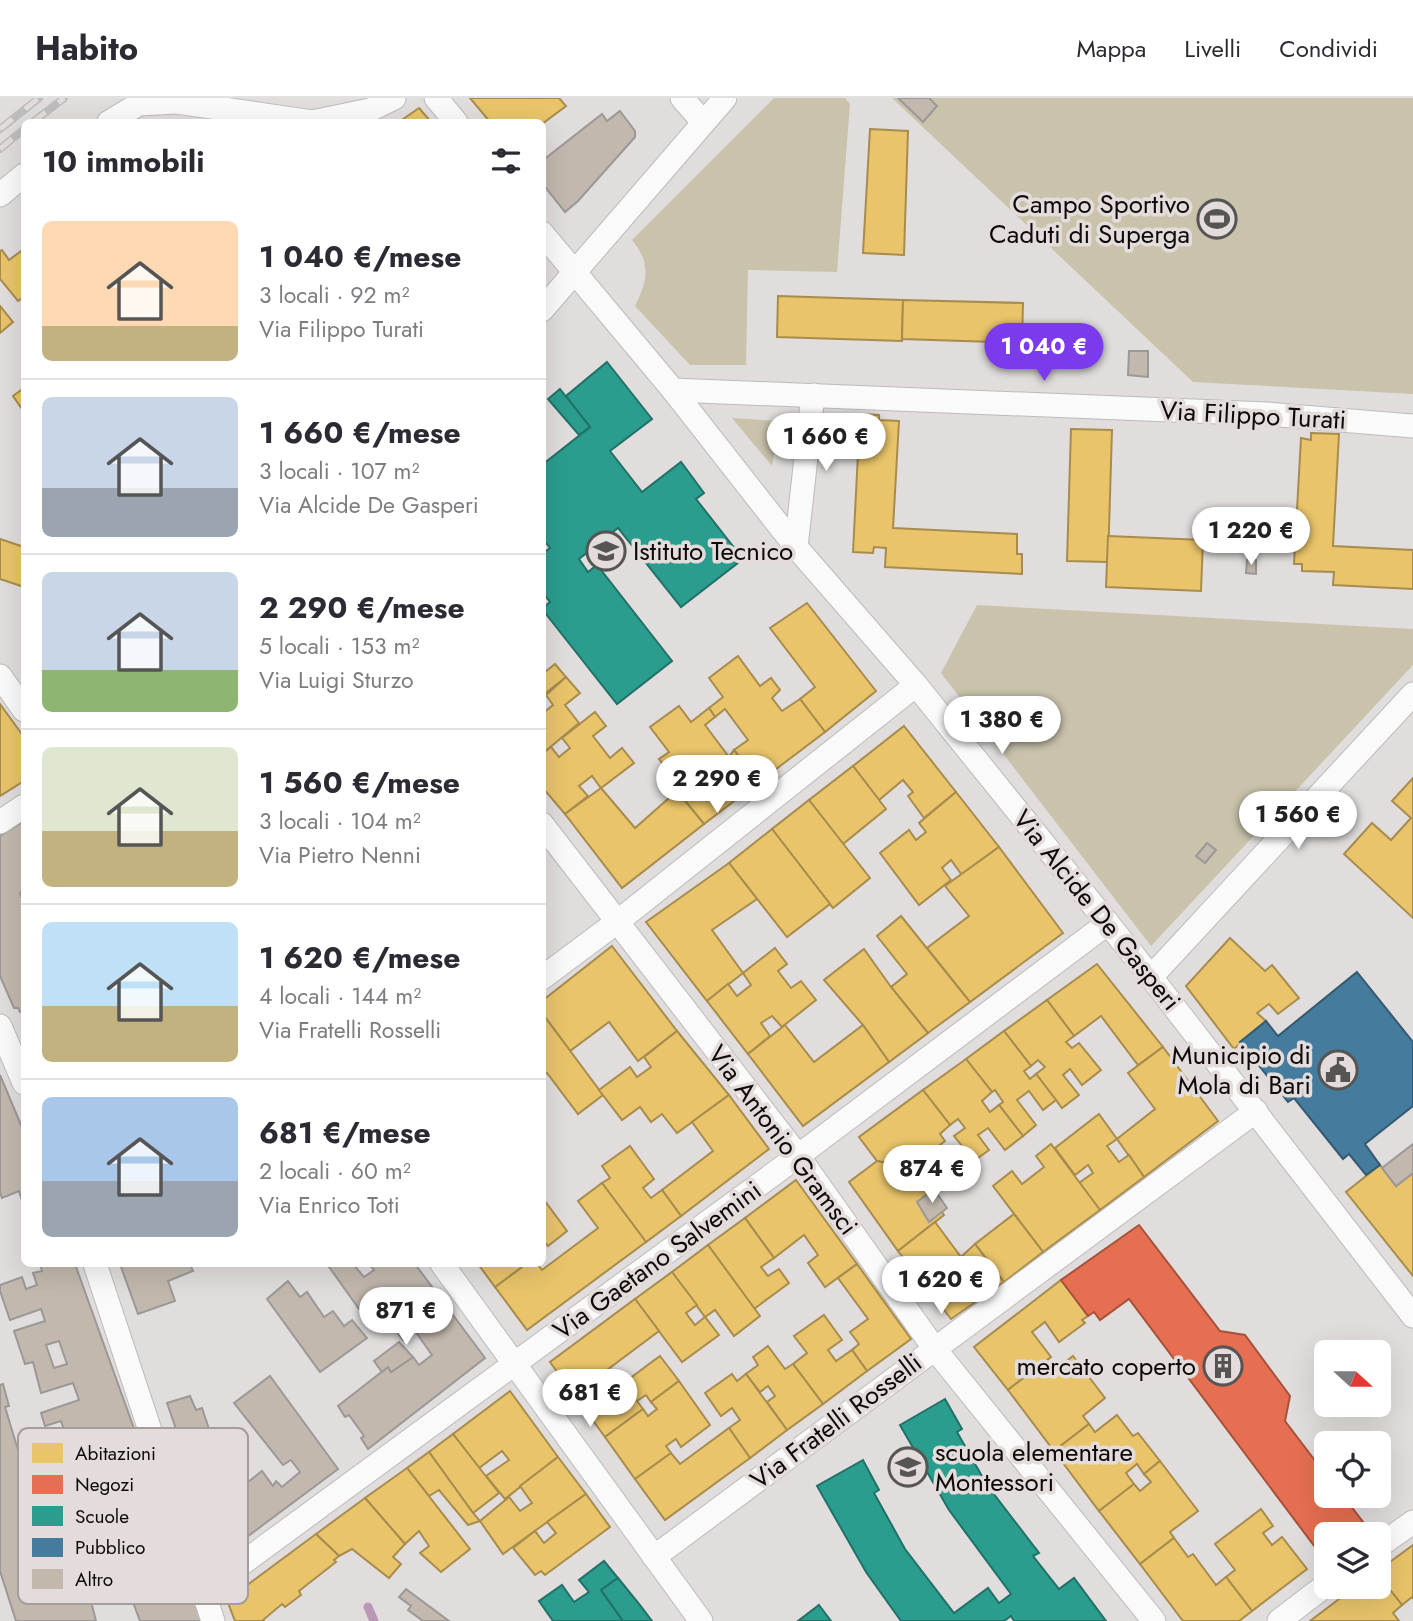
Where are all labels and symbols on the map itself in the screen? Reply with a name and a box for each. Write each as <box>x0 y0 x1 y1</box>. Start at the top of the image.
place label: Campo Sportivo Caduti di Superga <box>989 185 1190 253</box>
sports icon: Campo Sportivo Caduti di Superga <box>1196 198 1238 240</box>
pin: 1 040 € <box>979 324 1109 383</box>
street label: Via Filippo Turati <box>1159 391 1347 439</box>
pin: 1 660 € <box>761 414 891 473</box>
pin: 1 220 € <box>1186 508 1316 567</box>
school or university icon: Istituto Tecnico <box>585 530 627 572</box>
place label: Istituto Tecnico <box>633 532 793 570</box>
pin: 1 380 € <box>937 696 1067 756</box>
pin: 2 290 € <box>652 756 782 815</box>
pin: 1 560 € <box>1233 792 1363 851</box>
street label: Via Alcide De Gasperi <box>1004 801 1190 1019</box>
place label: Municipio di Mola di Bari <box>1172 1036 1311 1104</box>
street label: Via Antonio Gramsci <box>699 1037 867 1243</box>
public building icon: Municipio di Mola di Bari <box>1317 1049 1359 1091</box>
pin: 874 € <box>883 1146 981 1205</box>
street label: Via Gaetano Salvemini <box>545 1171 769 1349</box>
pin: 1 620 € <box>876 1256 1006 1316</box>
pin: 871 € <box>357 1288 455 1347</box>
north arrow <box>1314 1340 1391 1418</box>
street label: Via Fratelli Rosselli <box>742 1344 930 1498</box>
building icon: mercato coperto <box>1202 1345 1244 1387</box>
place label: mercato coperto <box>1016 1347 1196 1385</box>
pin: 681 € <box>541 1370 639 1429</box>
legend <box>18 1428 248 1604</box>
place label: scuola elementare Montessori <box>935 1433 1133 1501</box>
text: Abitazioni <box>75 1440 156 1467</box>
school or university icon: scuola elementare Montessori <box>887 1446 929 1488</box>
text: Negozi <box>75 1471 134 1498</box>
text: Scuole <box>75 1503 129 1530</box>
text: Pubblico <box>75 1534 145 1561</box>
text: Altro <box>75 1566 113 1593</box>

